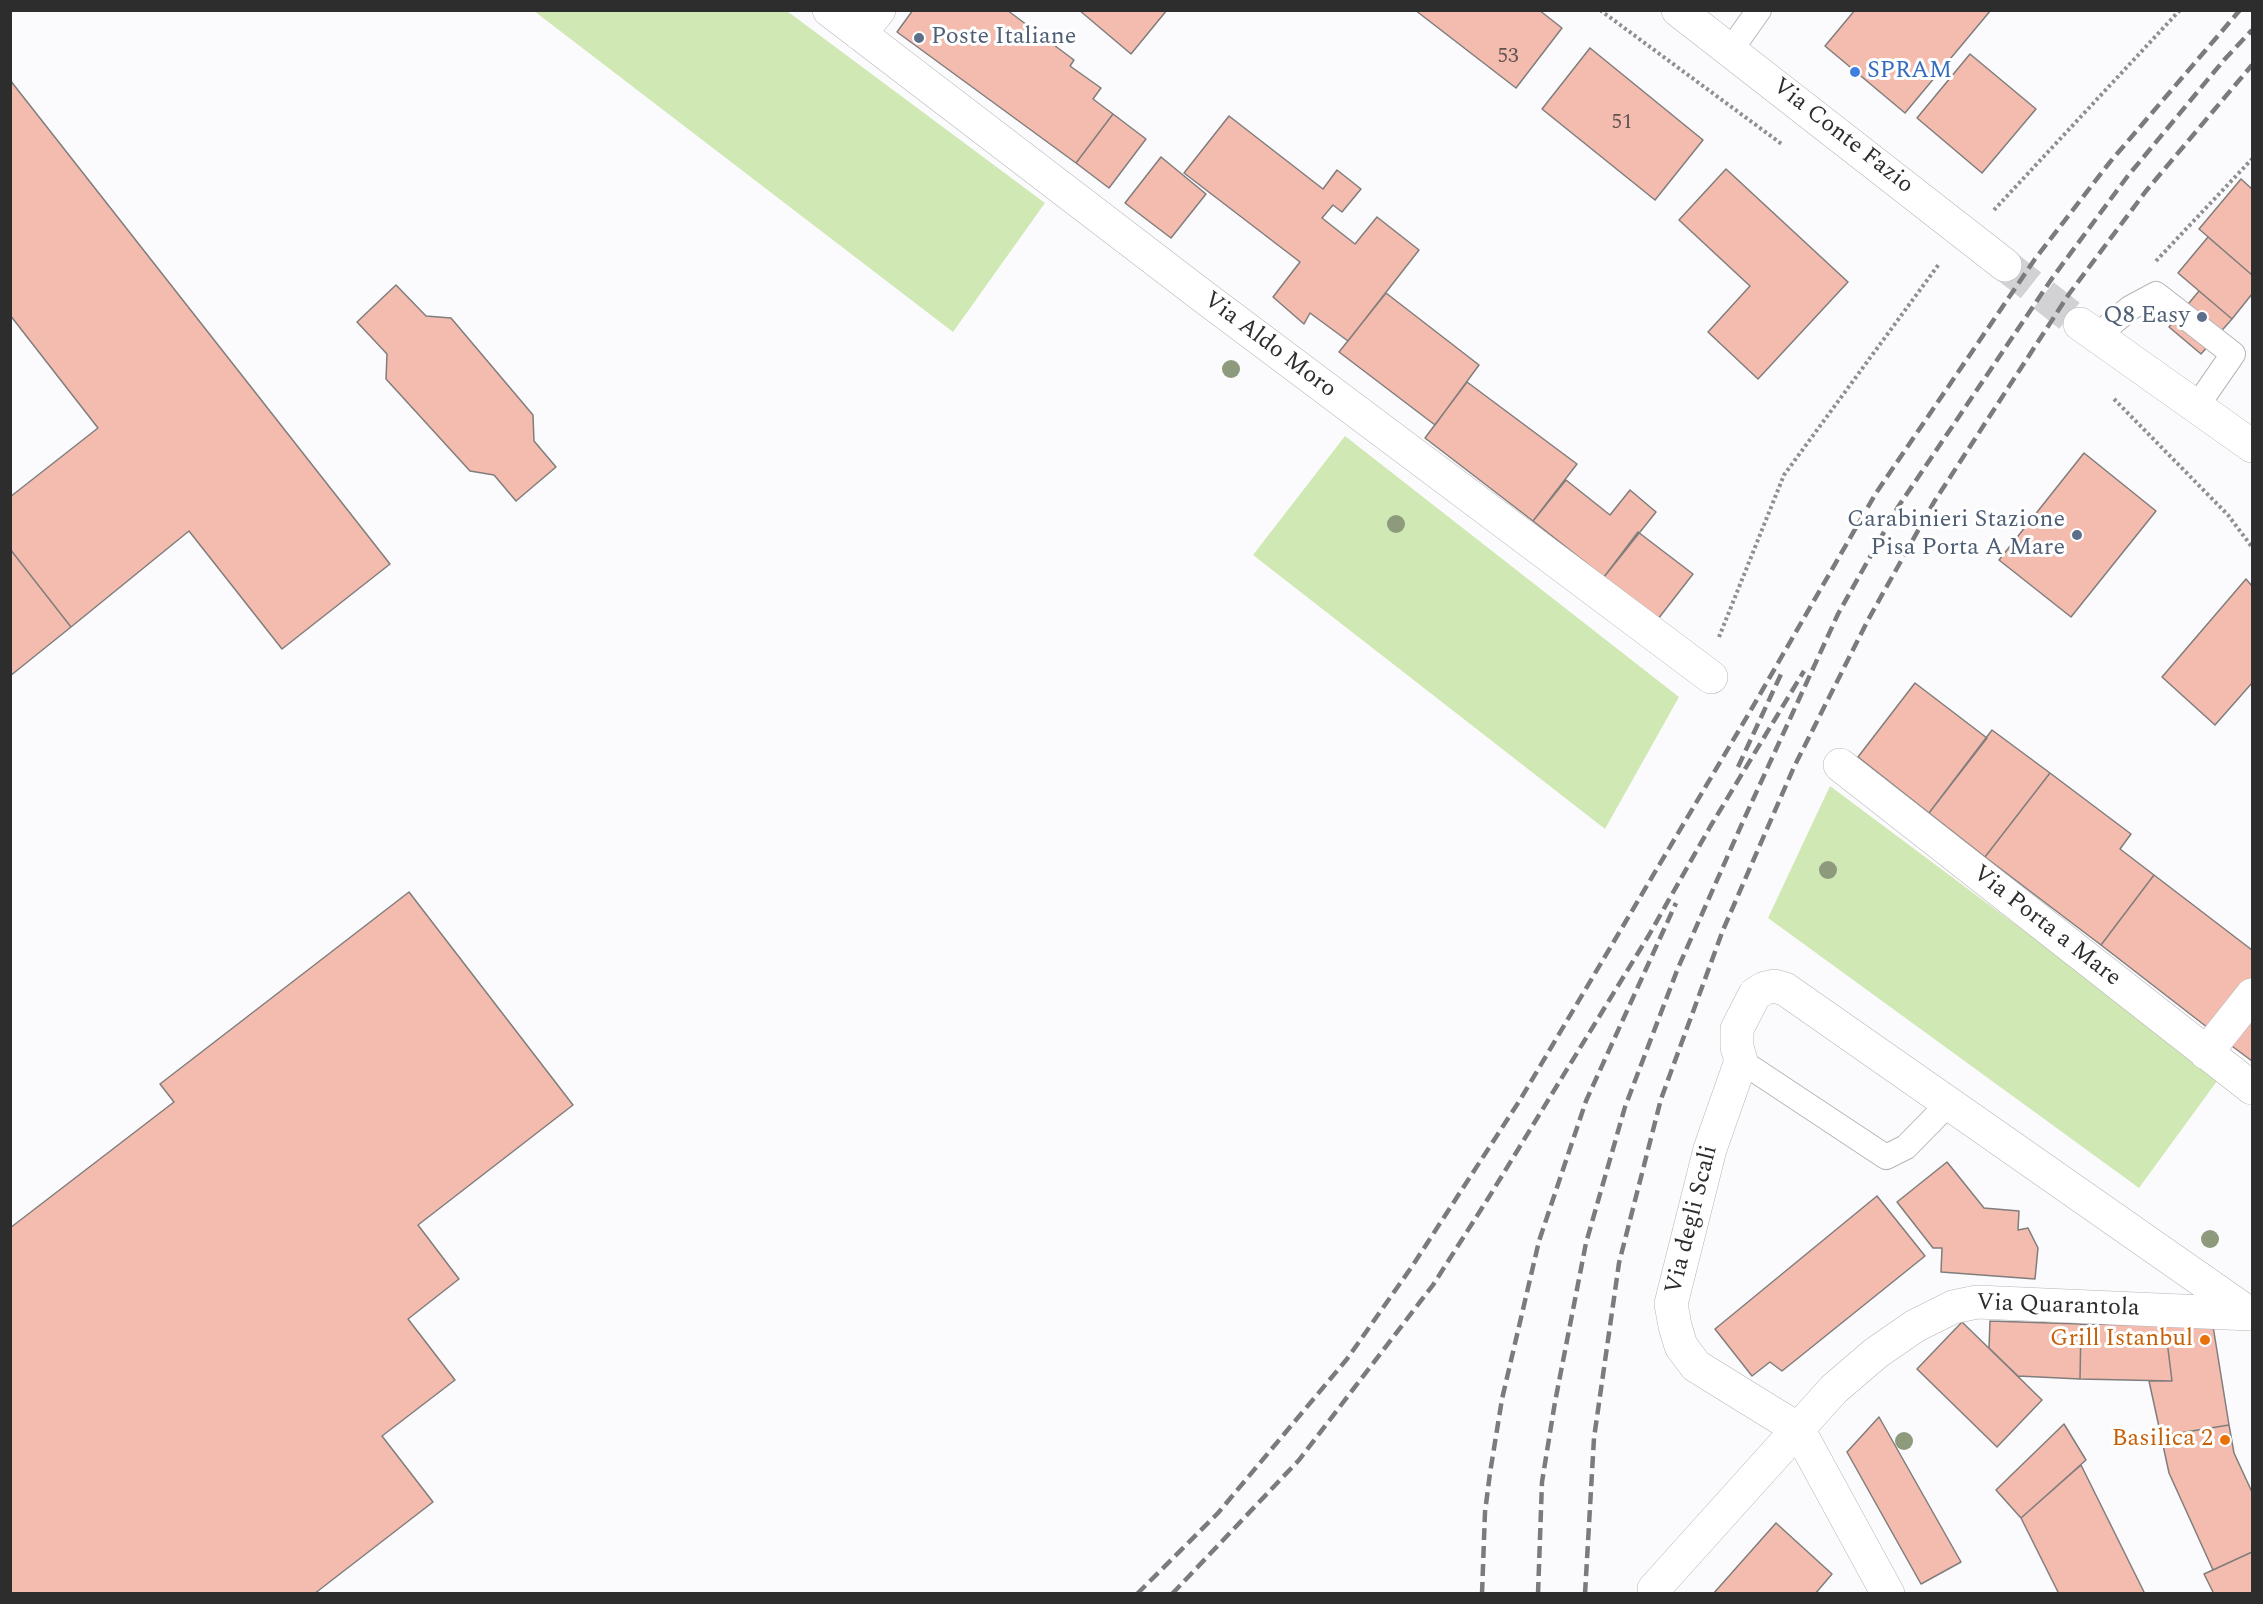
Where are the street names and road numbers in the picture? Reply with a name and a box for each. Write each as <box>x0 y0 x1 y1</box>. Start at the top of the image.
street label: Via Conte Fazio <box>1766 73 1918 201</box>
street label: Via Aldo Moro <box>1197 287 1341 405</box>
street label: Via Porta a Mare <box>1966 860 2126 994</box>
street label: Via degli Scali <box>1661 1143 1725 1297</box>
street label: Via Quarantola <box>1976 1290 2140 1324</box>

